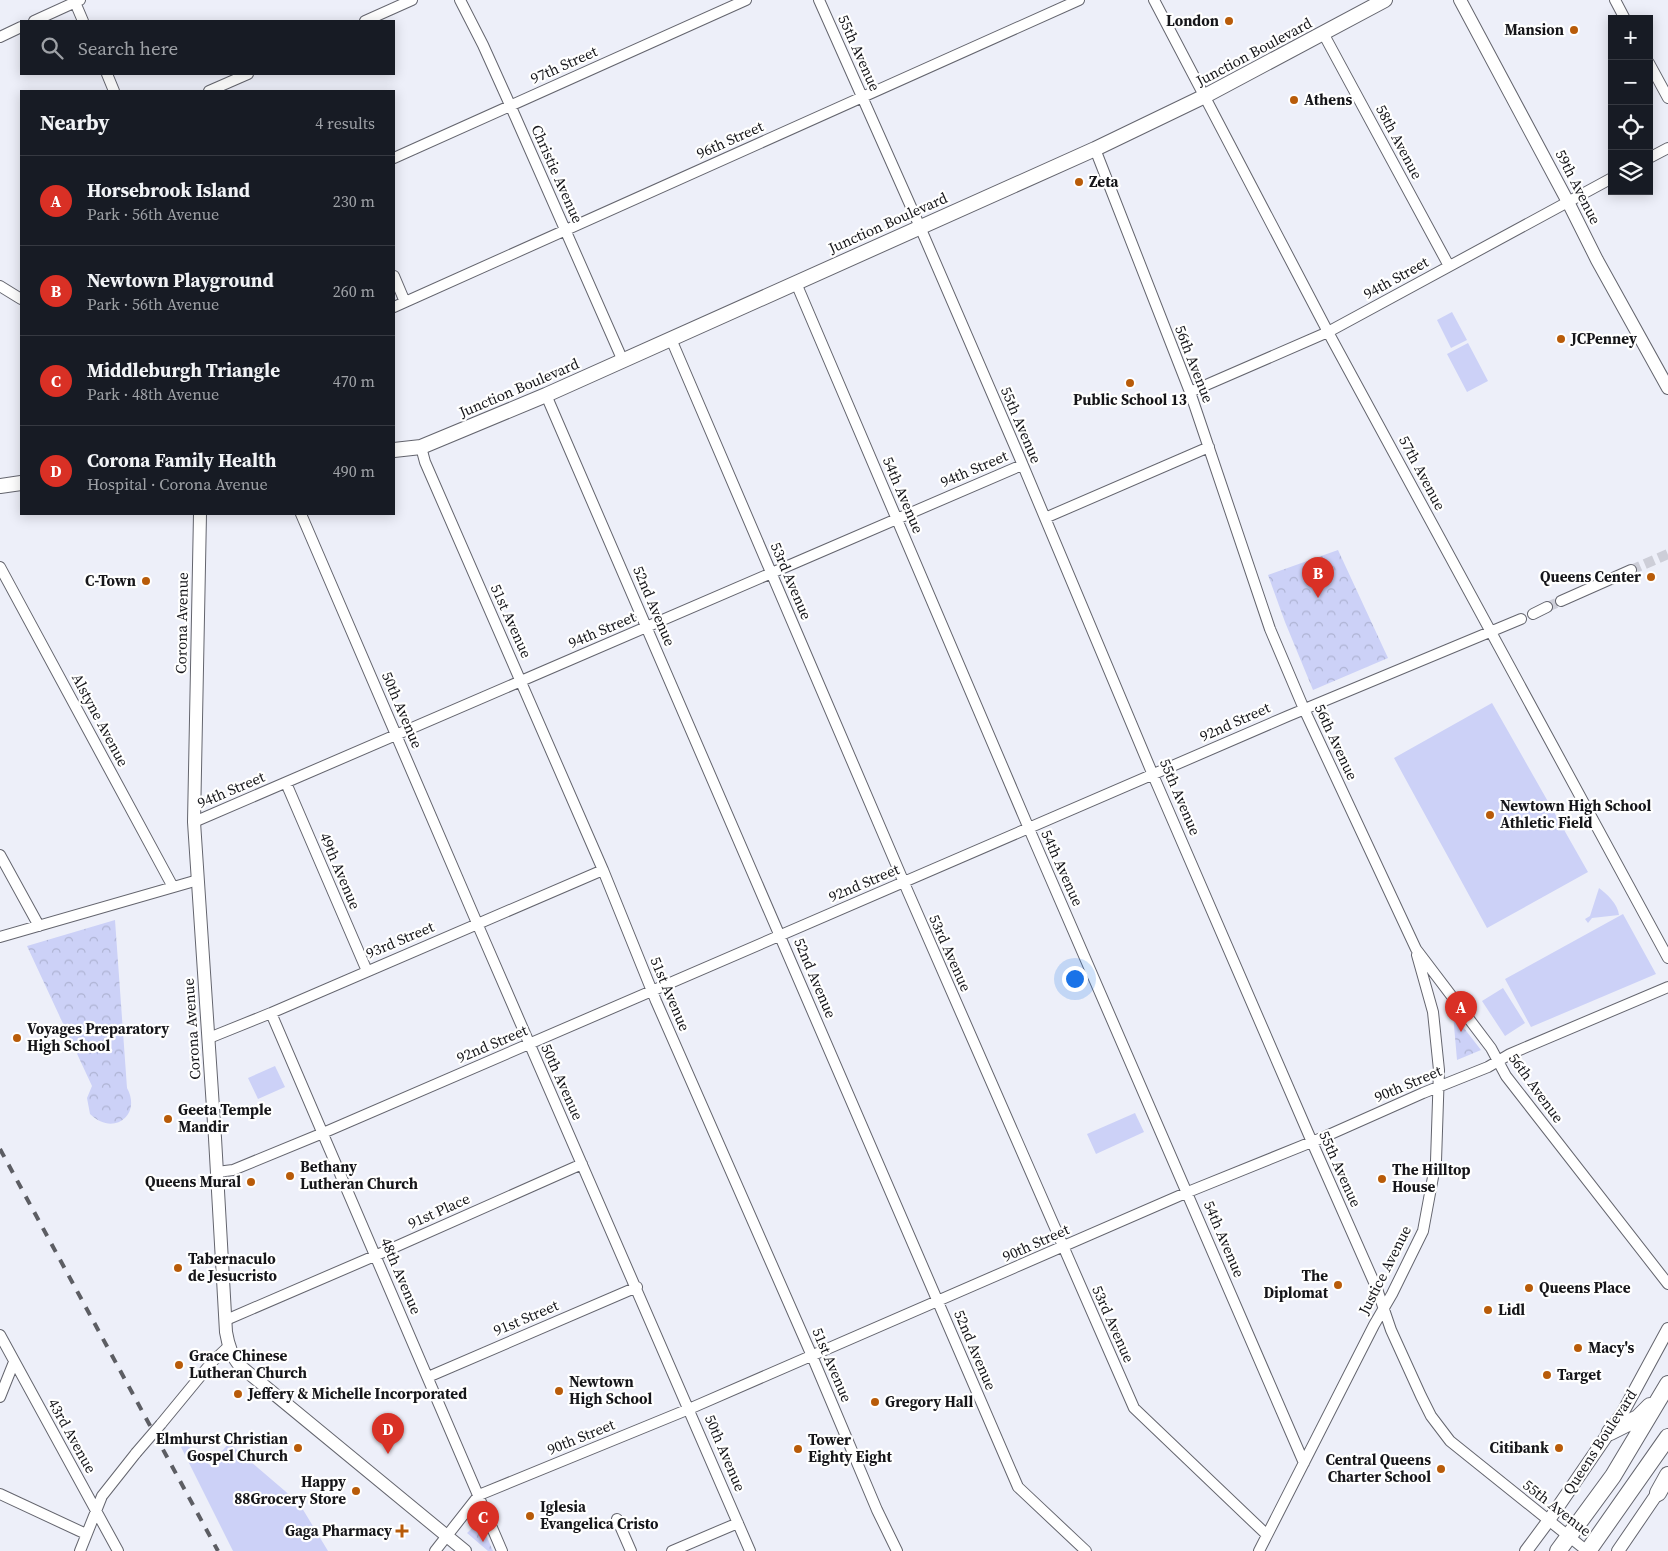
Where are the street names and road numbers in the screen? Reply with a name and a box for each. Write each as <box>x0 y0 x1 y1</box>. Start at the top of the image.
street label: 55th Avenue <box>833 11 886 95</box>
street label: Junction Boulevard <box>1191 12 1316 91</box>
street label: 97th Street <box>527 40 601 89</box>
street label: 58th Avenue <box>1371 101 1428 183</box>
street label: 96th Street <box>693 115 767 164</box>
street label: Christie Avenue <box>526 121 589 227</box>
street label: 59th Avenue <box>1551 146 1606 228</box>
street label: Junction Boulevard <box>824 187 951 259</box>
street label: 94th Street <box>1360 251 1432 304</box>
street label: 56th Avenue <box>1170 322 1219 406</box>
street label: Junction Boulevard <box>455 353 582 423</box>
street label: 55th Avenue <box>996 383 1047 467</box>
street label: 57th Avenue <box>1394 432 1451 514</box>
street label: 94th Street <box>937 445 1011 492</box>
street label: 54th Avenue <box>878 453 929 537</box>
street label: 53rd Avenue <box>766 539 817 623</box>
street label: 52nd Avenue <box>628 562 681 650</box>
street label: Corona Avenue <box>170 572 193 674</box>
street label: 51st Avenue <box>486 580 537 662</box>
street label: 94th Street <box>565 606 639 653</box>
street label: 50th Avenue <box>377 668 428 752</box>
street label: Alstyne Avenue <box>67 669 134 770</box>
street label: 92nd Street <box>1196 697 1273 746</box>
street label: 56th Avenue <box>1310 700 1363 784</box>
street label: 55th Avenue <box>1155 755 1206 839</box>
street label: 94th Street <box>194 766 268 813</box>
street label: 54th Avenue <box>1036 826 1089 910</box>
street label: 49th Avenue <box>315 829 366 913</box>
street label: 92nd Street <box>825 858 902 907</box>
street label: 53rd Avenue <box>924 911 977 995</box>
street label: 93rd Street <box>363 916 437 963</box>
street label: 52nd Avenue <box>789 934 842 1022</box>
street label: 51st Avenue <box>645 953 696 1035</box>
street label: Corona Avenue <box>177 977 206 1080</box>
street label: 92nd Street <box>453 1019 530 1068</box>
street label: 50th Avenue <box>536 1040 589 1124</box>
street label: 56th Avenue <box>1504 1049 1569 1127</box>
street label: 90th Street <box>1371 1060 1445 1107</box>
street label: 55th Avenue <box>1314 1127 1367 1211</box>
street label: 91st Place <box>405 1187 473 1233</box>
street label: 54th Avenue <box>1199 1197 1250 1281</box>
street label: 90th Street <box>999 1218 1073 1267</box>
street label: Justice Avenue <box>1353 1221 1416 1319</box>
street label: 48th Avenue <box>376 1234 427 1318</box>
street label: 53rd Avenue <box>1087 1282 1140 1366</box>
street label: 91st Street <box>490 1294 562 1341</box>
street label: 52nd Avenue <box>949 1306 1002 1394</box>
street label: 51st Avenue <box>807 1324 858 1406</box>
street label: Queens Boulevard <box>1558 1385 1642 1498</box>
street label: 43rd Avenue <box>43 1395 102 1477</box>
street label: 50th Avenue <box>700 1411 751 1495</box>
street label: 90th Street <box>544 1413 618 1460</box>
street label: 55th Avenue <box>1519 1474 1596 1541</box>

